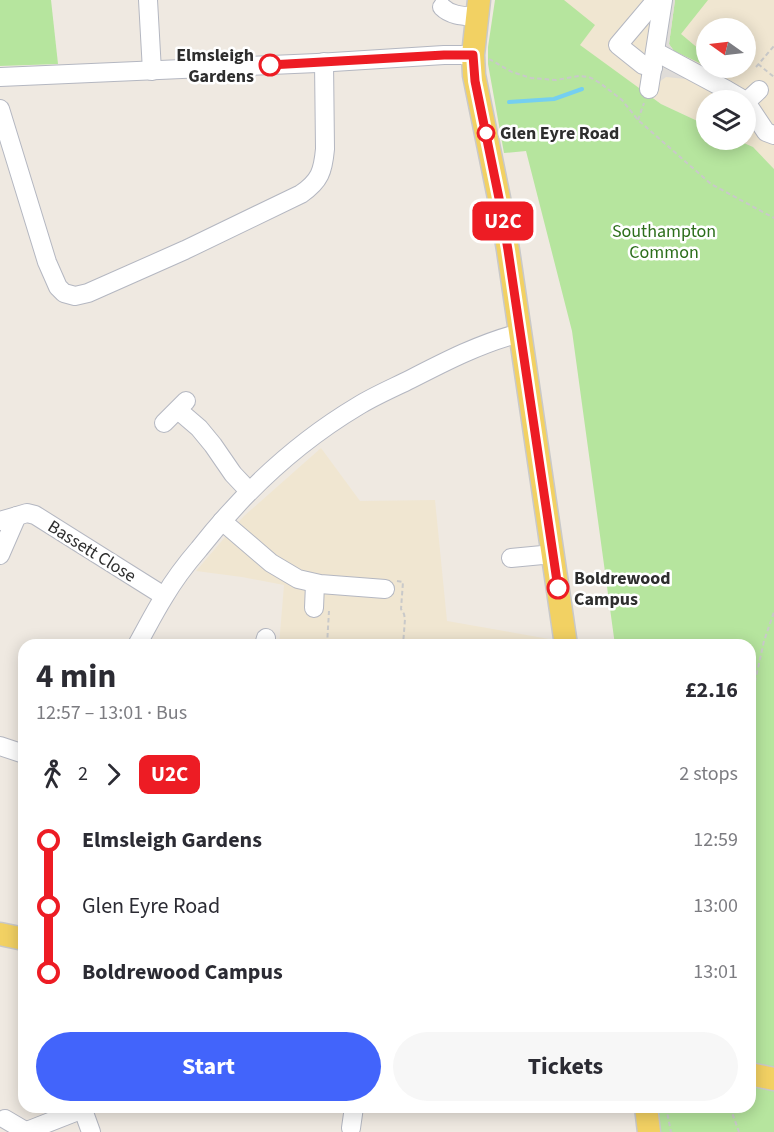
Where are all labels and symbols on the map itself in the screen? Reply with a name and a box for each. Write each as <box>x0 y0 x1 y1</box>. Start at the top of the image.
north arrow <box>696 18 756 78</box>
place label: Elmsleigh Gardens <box>176 43 254 89</box>
marker: Elmsleigh Gardens <box>259 54 281 76</box>
place label: Glen Eyre Road <box>500 121 619 146</box>
marker: Glen Eyre Road <box>477 124 495 142</box>
line badge: U2C <box>468 202 538 240</box>
park label: Southampton Common <box>612 219 716 265</box>
street label: Bassett Close <box>43 514 141 589</box>
place label: Boldrewood Campus <box>574 566 671 612</box>
marker: Boldrewood Campus <box>547 577 569 599</box>

